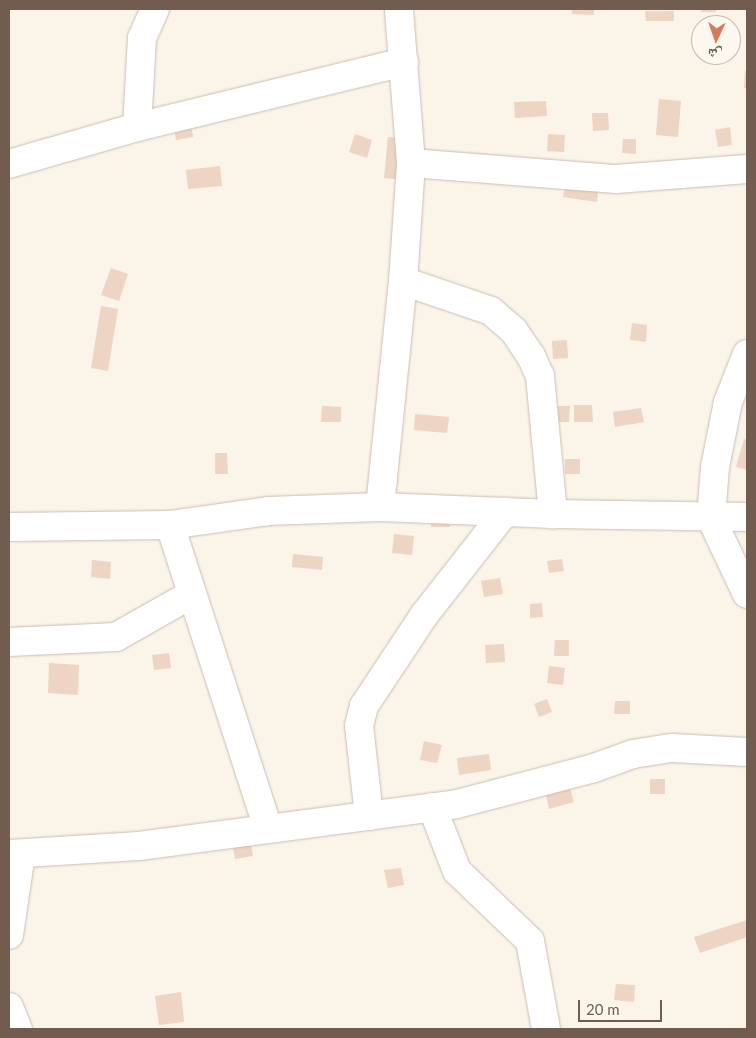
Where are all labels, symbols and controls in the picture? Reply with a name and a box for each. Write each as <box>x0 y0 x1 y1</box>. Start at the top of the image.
north arrow <box>691 15 741 65</box>
text: ش <box>707 46 723 63</box>
scale bar <box>581 990 665 1022</box>
text: 20 m <box>586 1000 620 1018</box>

